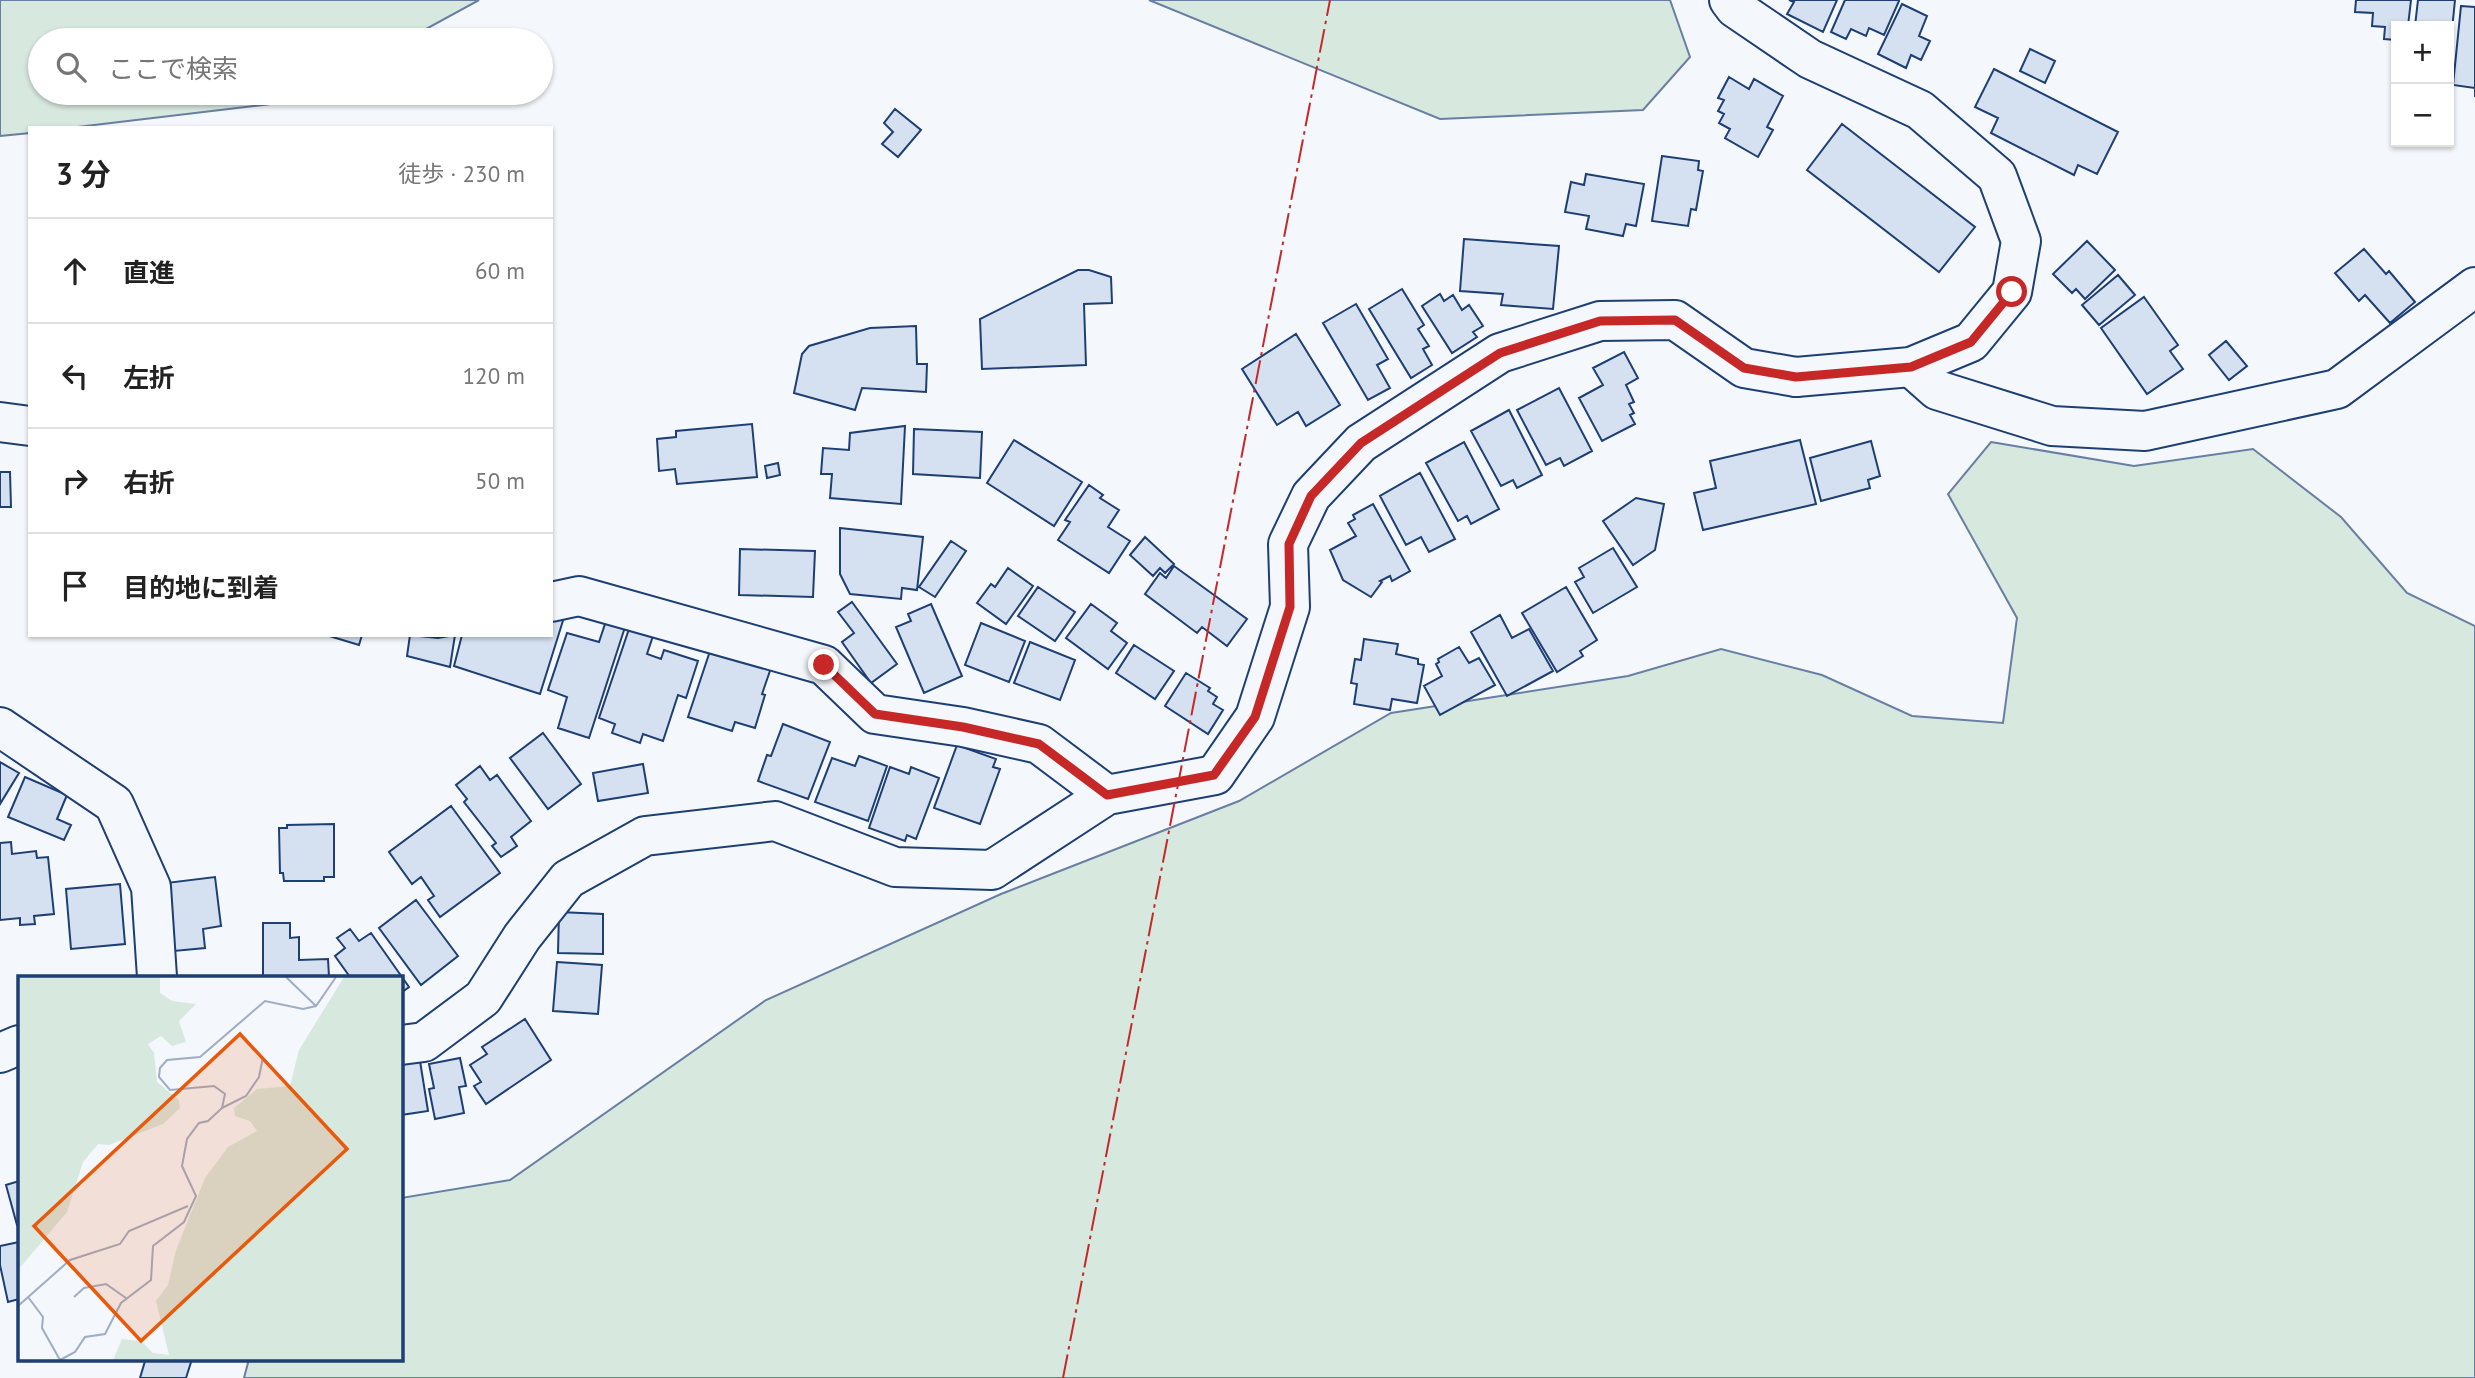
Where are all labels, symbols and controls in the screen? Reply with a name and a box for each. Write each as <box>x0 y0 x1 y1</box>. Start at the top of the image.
map controls <box>2391 21 2454 147</box>
button: + <box>2391 21 2454 84</box>
search box <box>28 28 553 105</box>
icon: search <box>52 48 90 86</box>
text: ここで検索 <box>108 52 238 85</box>
button: − <box>2391 84 2454 147</box>
text: 3 分 <box>56 154 111 193</box>
text: 徒歩 · 230 m <box>398 159 525 188</box>
icon: ahead <box>56 252 94 290</box>
text: 直進 <box>123 256 175 289</box>
text: 60 m <box>475 256 525 285</box>
route start <box>1996 276 2027 307</box>
icon: left <box>56 357 94 395</box>
text: 左折 <box>123 361 175 394</box>
text: 120 m <box>463 361 525 390</box>
icon: right <box>56 462 94 500</box>
text: 右折 <box>123 466 175 499</box>
text: 50 m <box>475 466 525 495</box>
icon: arrive <box>56 567 94 605</box>
text: 目的地に到着 <box>123 571 279 604</box>
route end <box>808 649 839 680</box>
inset map <box>18 976 402 1360</box>

